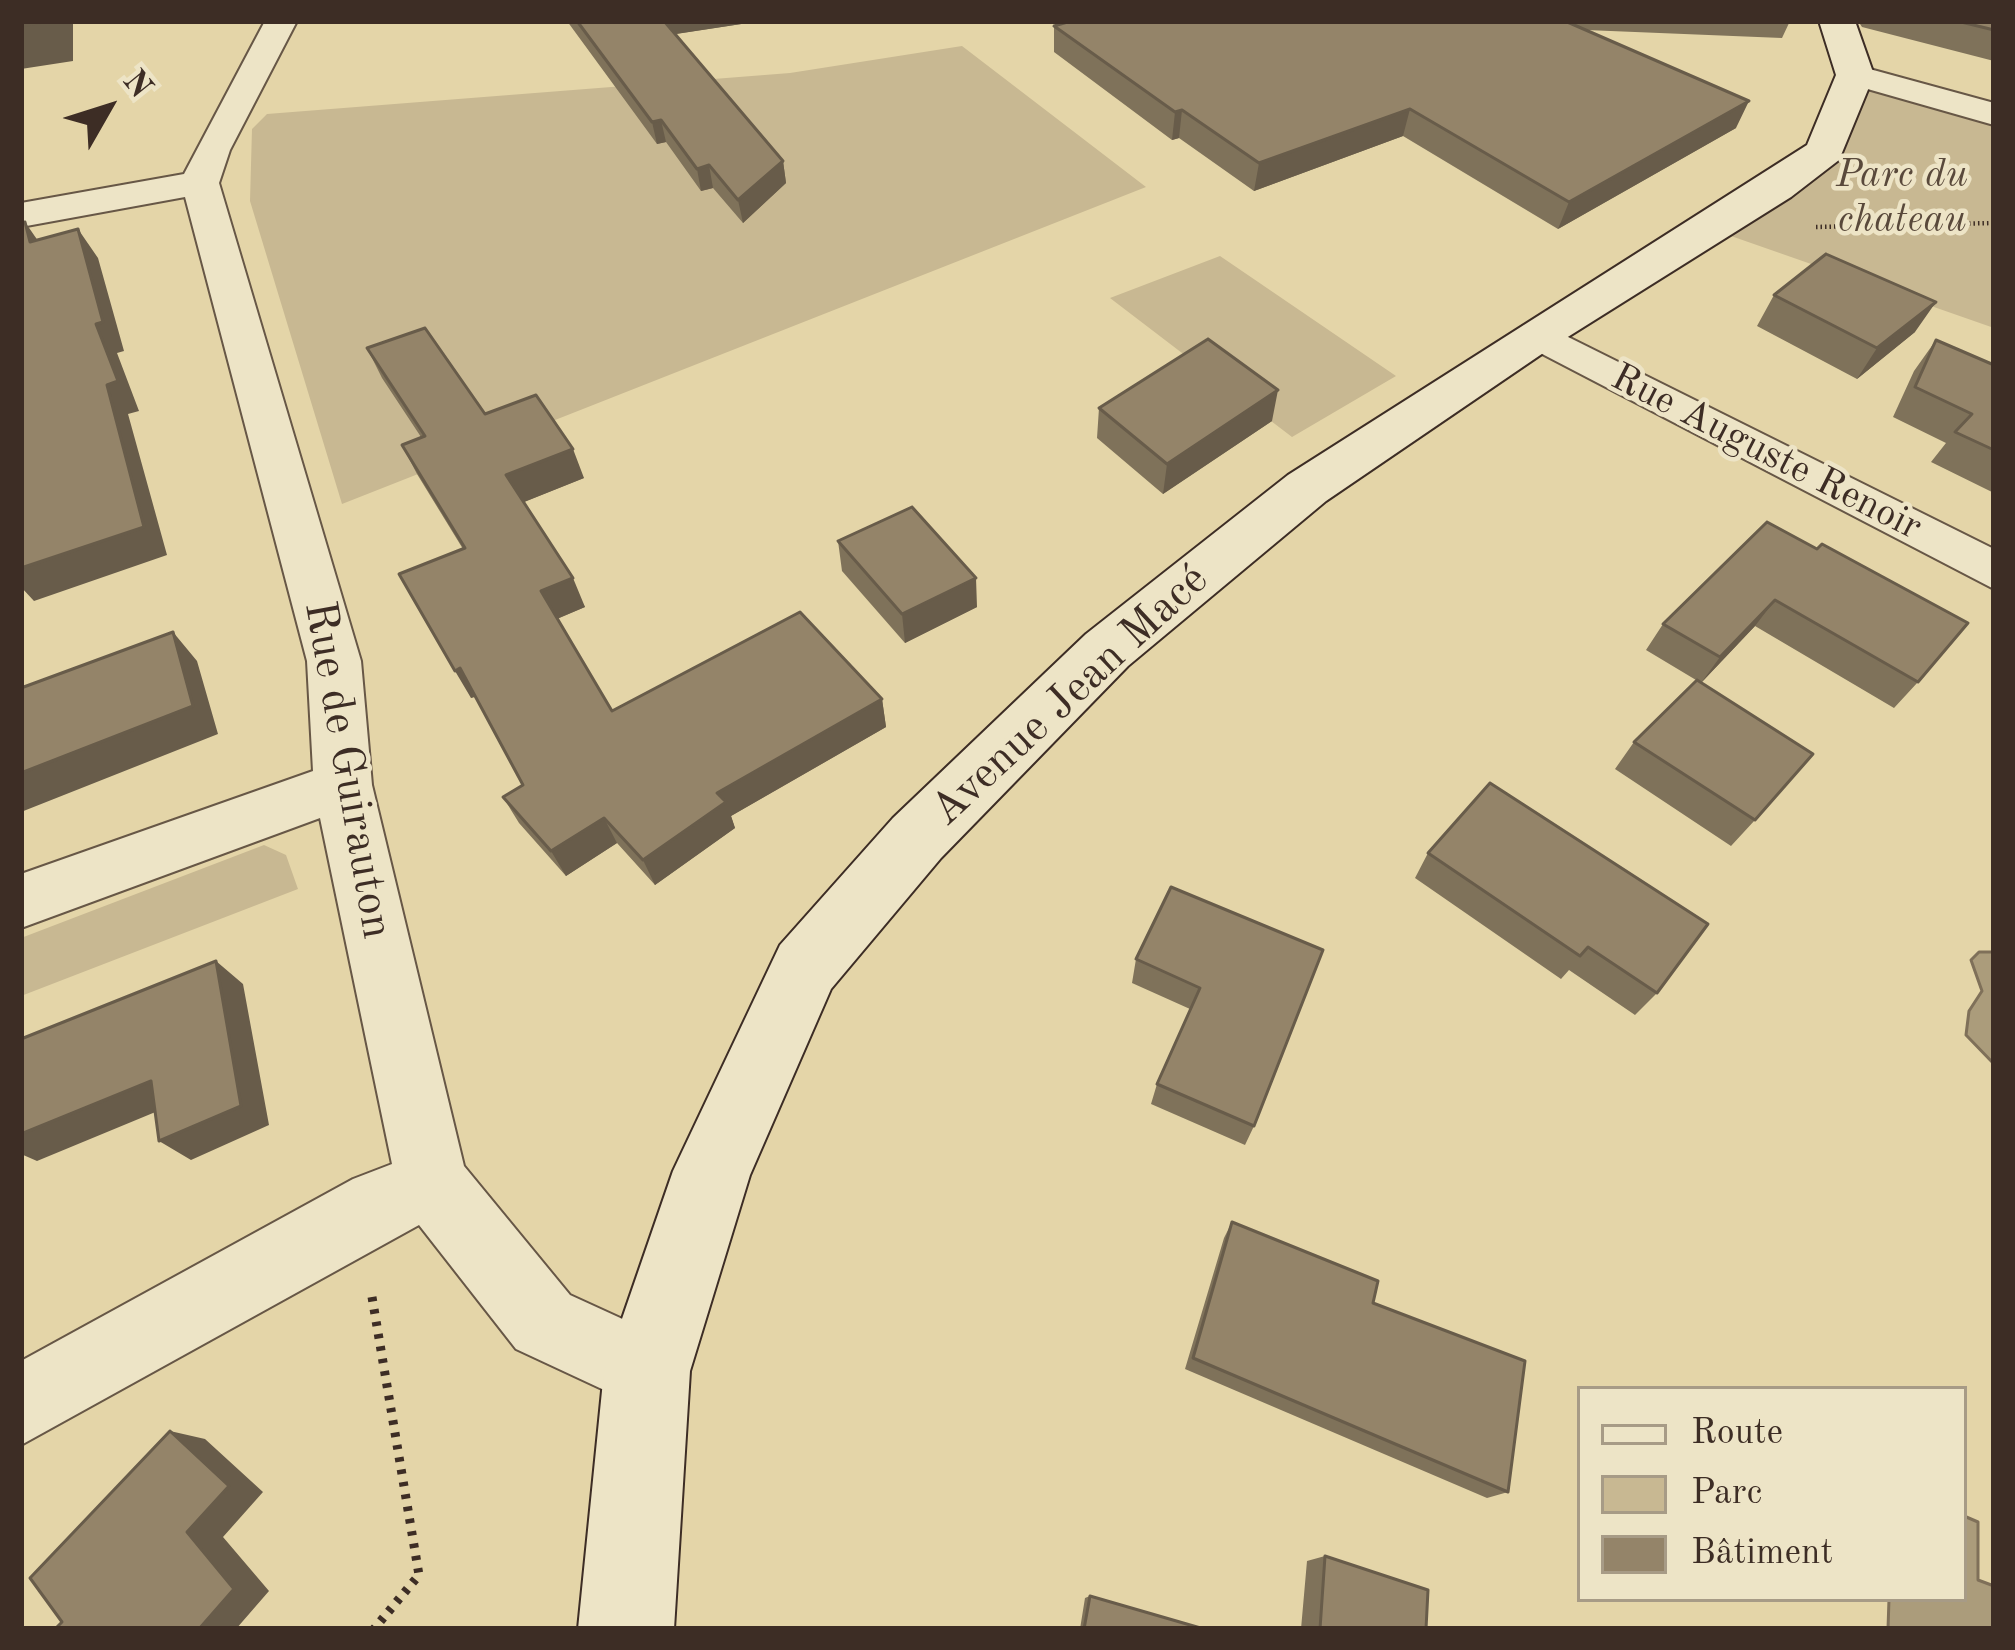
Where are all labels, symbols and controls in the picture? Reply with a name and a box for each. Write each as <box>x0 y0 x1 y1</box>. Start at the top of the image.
north arrow <box>48 48 168 168</box>
text: N <box>116 65 157 105</box>
park label: Parc du chateau <box>1836 153 1968 244</box>
street label: Rue Auguste Renoir <box>1603 354 1929 552</box>
street label: Avenue Jean Macé <box>920 554 1220 838</box>
street label: Rue de Guirauton <box>291 597 403 943</box>
legend <box>1577 1386 1967 1602</box>
text: Route <box>1691 1416 1783 1452</box>
text: Parc <box>1691 1476 1762 1512</box>
text: Bâtiment <box>1691 1536 1833 1572</box>

